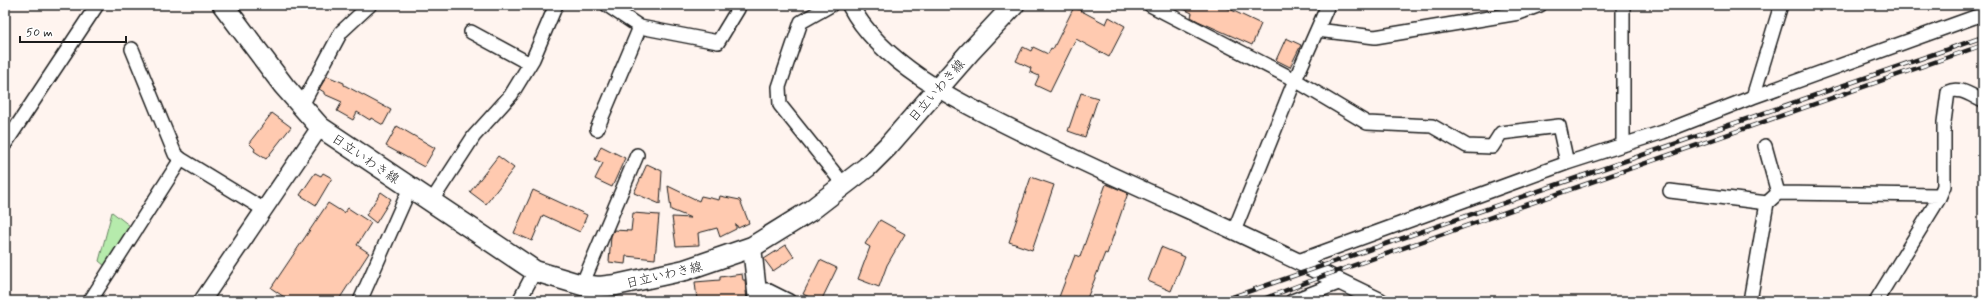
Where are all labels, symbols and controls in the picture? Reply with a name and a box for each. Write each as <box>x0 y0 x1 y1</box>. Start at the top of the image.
scale bar <box>20 18 126 44</box>
text: 50 m <box>26 25 53 41</box>
street label: 日立いわき線 <box>905 55 970 126</box>
street label: 日立いわき線 <box>328 130 403 189</box>
street label: 日立いわき線 <box>624 258 705 293</box>

